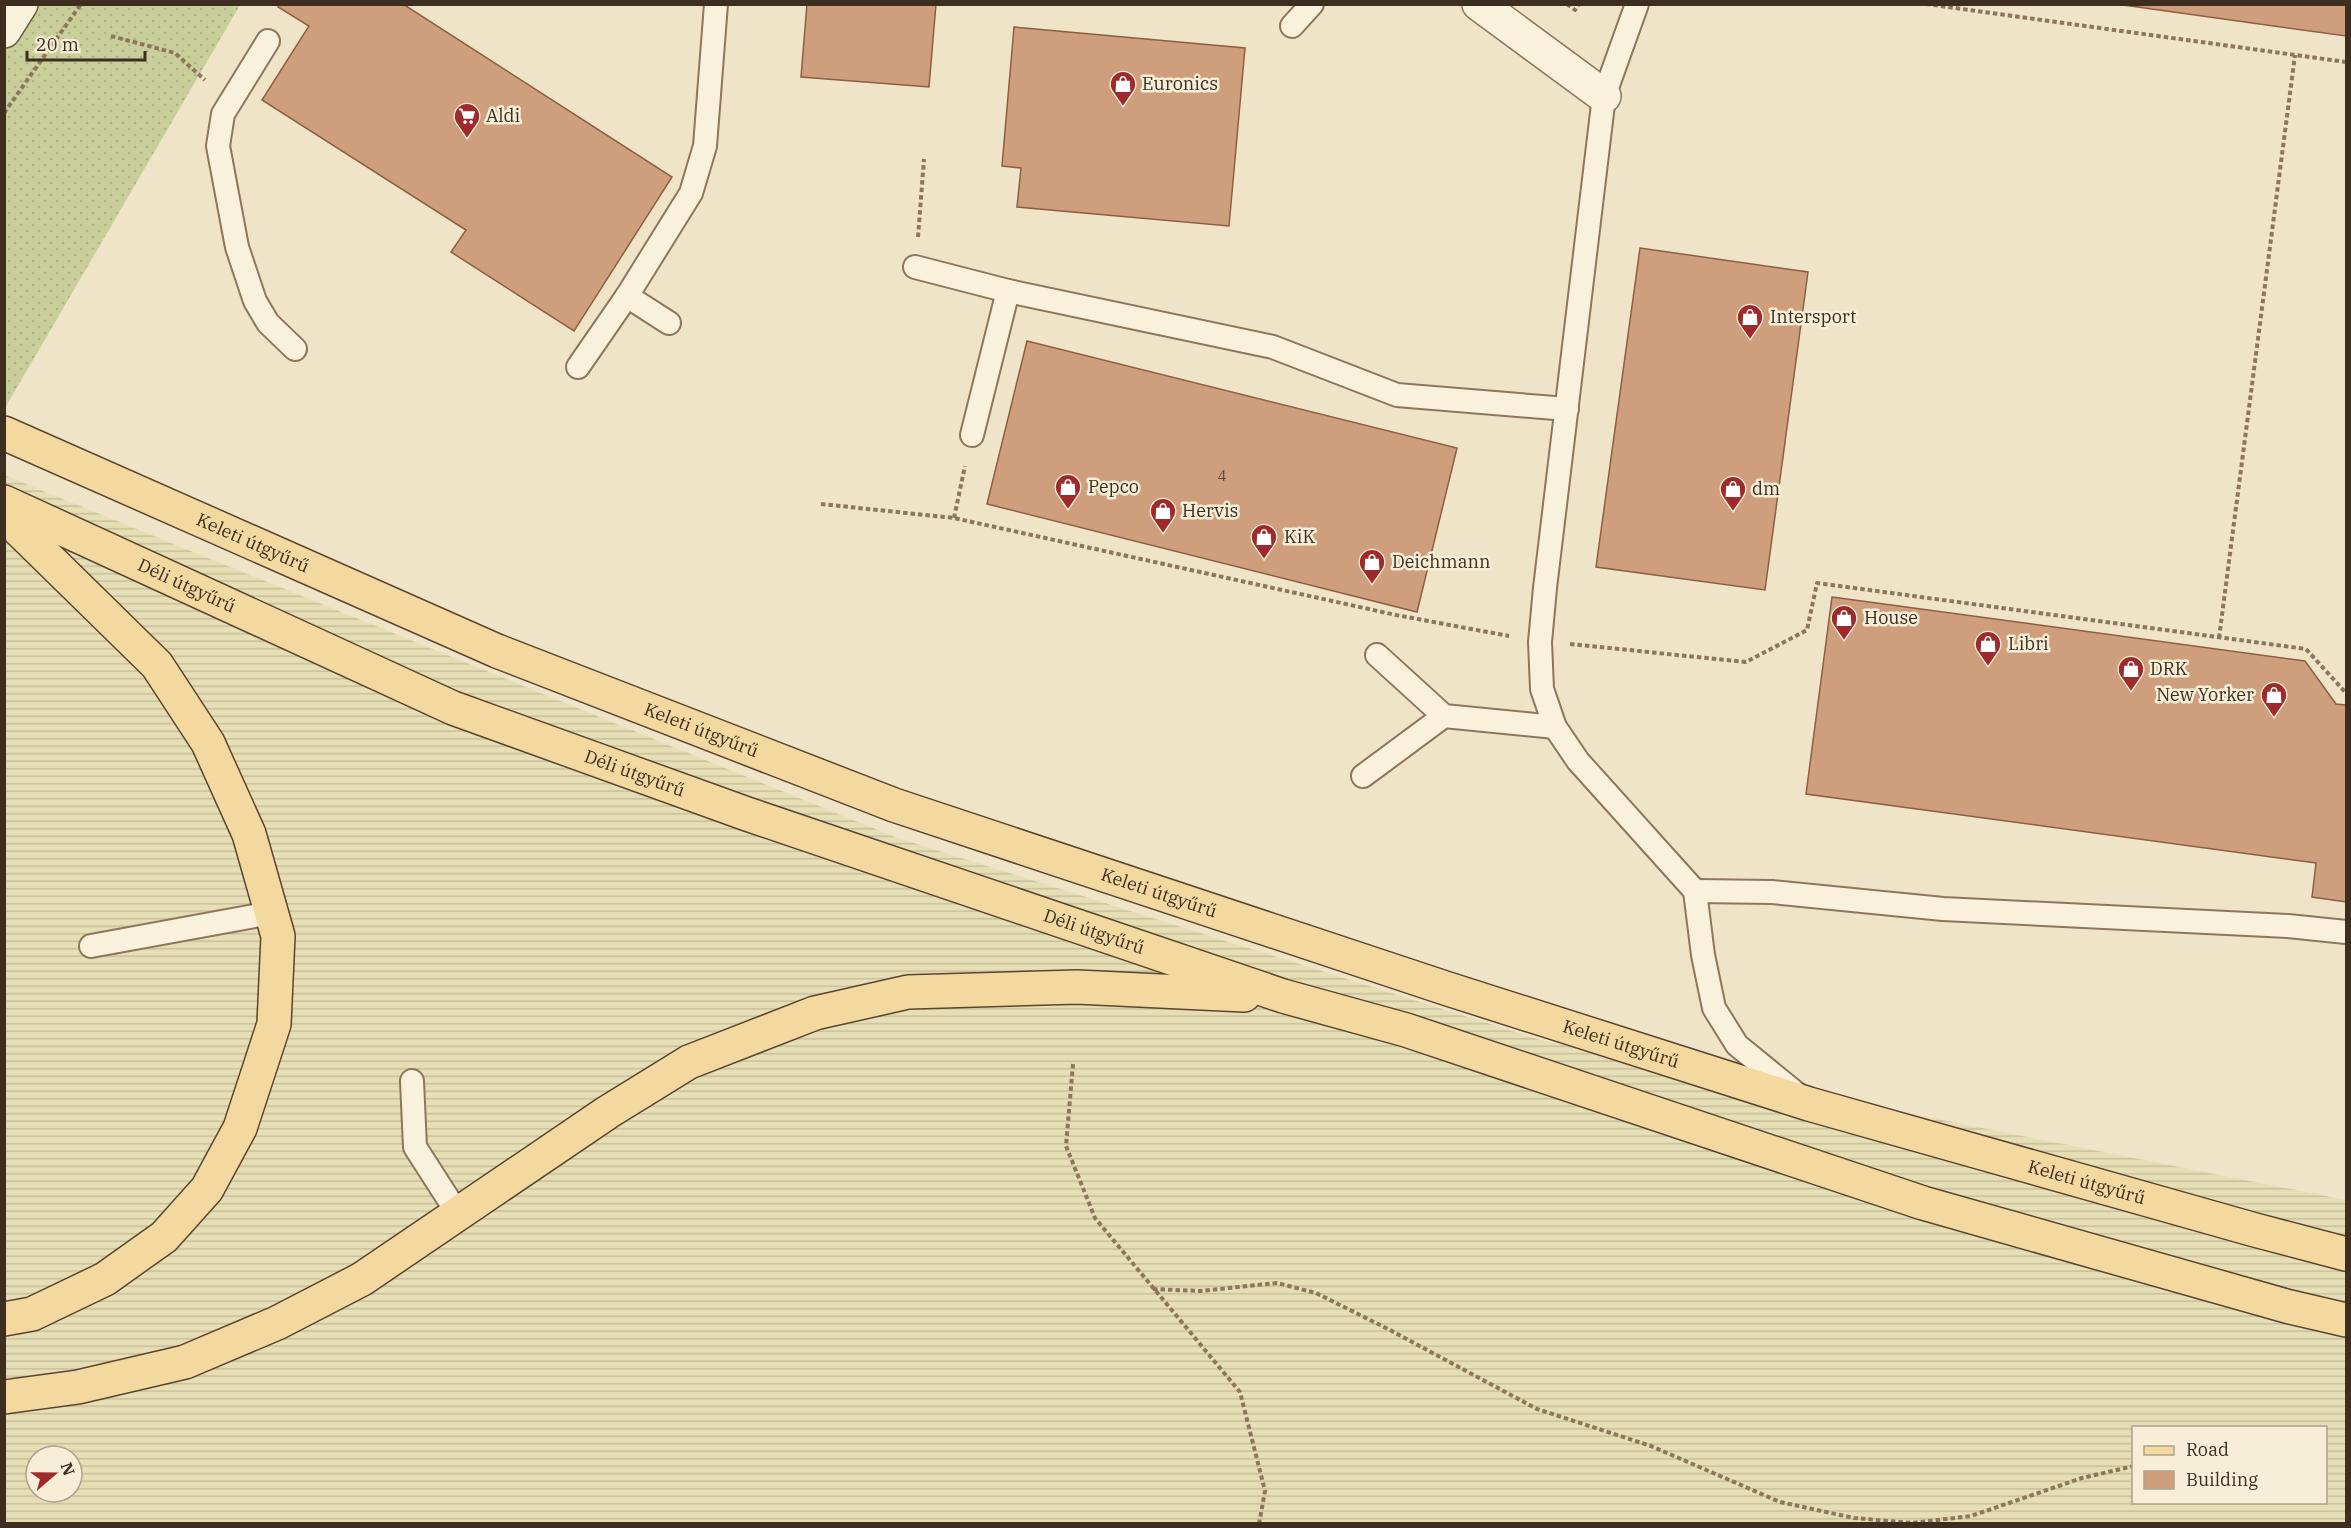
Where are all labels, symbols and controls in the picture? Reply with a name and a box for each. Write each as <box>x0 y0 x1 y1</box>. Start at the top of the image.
scale bar <box>27 24 146 62</box>
text: 20 m <box>36 33 79 56</box>
shop icon: Euronics <box>1108 69 1138 107</box>
place label: Euronics <box>1142 72 1218 95</box>
supermarket icon: Aldi <box>452 101 482 139</box>
place label: Aldi <box>486 104 521 127</box>
shop icon: Intersport <box>1735 302 1765 340</box>
place label: Intersport <box>1770 305 1856 328</box>
house number: 4 <box>1217 466 1227 485</box>
shop icon: Pepco <box>1053 472 1083 510</box>
shop icon: dm <box>1718 474 1748 512</box>
place label: Pepco <box>1088 475 1139 498</box>
place label: dm <box>1752 477 1780 500</box>
shop icon: Hervis <box>1148 496 1178 534</box>
place label: Hervis <box>1182 499 1238 522</box>
street label: Keleti útgyűrű <box>193 508 313 577</box>
shop icon: KiK <box>1249 522 1279 560</box>
place label: KiK <box>1284 525 1315 548</box>
shop icon: Deichmann <box>1357 547 1387 585</box>
place label: Deichmann <box>1392 550 1491 573</box>
street label: Déli útgyűrű <box>134 553 240 618</box>
shop icon: House <box>1829 603 1859 641</box>
place label: House <box>1864 606 1918 629</box>
shop icon: Libri <box>1973 629 2003 667</box>
place label: Libri <box>2008 632 2049 655</box>
shop icon: DRK <box>2116 654 2146 692</box>
place label: DRK <box>2150 657 2188 680</box>
shop icon: New Yorker <box>2259 680 2289 718</box>
place label: New Yorker <box>2156 683 2254 706</box>
street label: Keleti útgyűrű <box>641 697 762 762</box>
street label: Déli útgyűrű <box>581 744 688 802</box>
street label: Keleti útgyűrű <box>1098 863 1220 922</box>
street label: Déli útgyűrű <box>1041 904 1148 959</box>
street label: Keleti útgyűrű <box>1560 1014 1682 1073</box>
street label: Keleti útgyűrű <box>2026 1154 2148 1209</box>
legend <box>2132 1426 2327 1504</box>
text: Road <box>2186 1438 2229 1461</box>
north arrow <box>24 1444 84 1504</box>
text: N <box>57 1460 80 1478</box>
text: Building <box>2186 1468 2258 1491</box>

